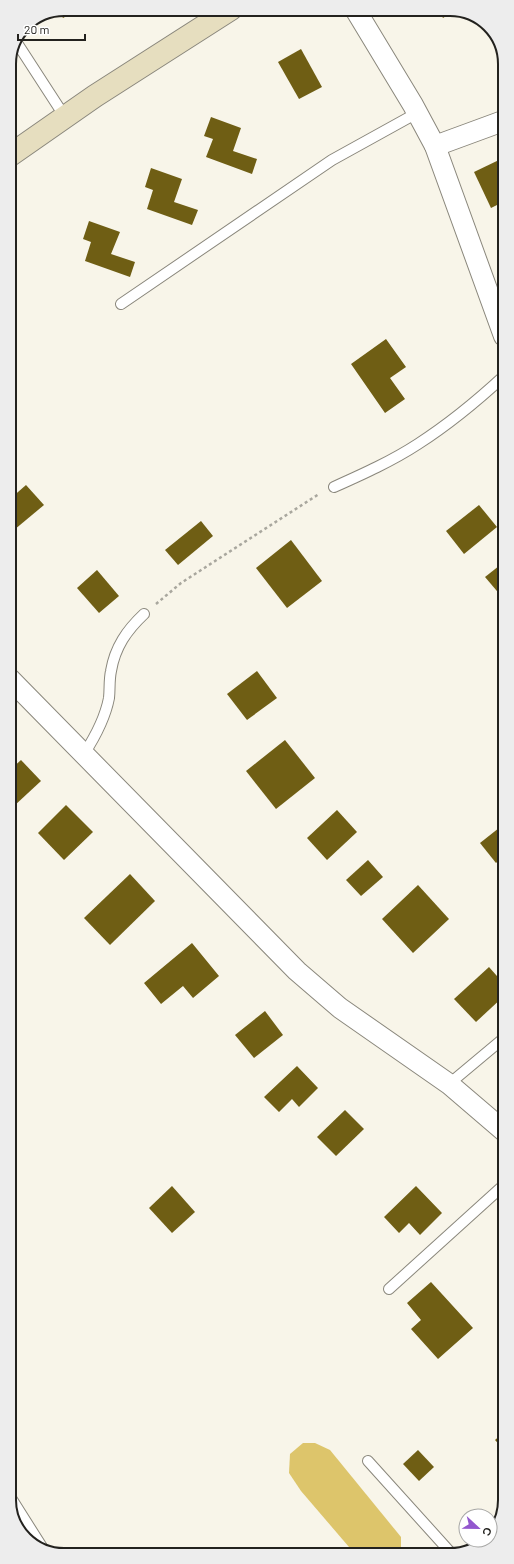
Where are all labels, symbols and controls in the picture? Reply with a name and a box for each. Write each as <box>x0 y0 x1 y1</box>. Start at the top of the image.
scale bar <box>18 16 85 42</box>
text: 20 m <box>24 22 50 36</box>
north arrow <box>458 1508 498 1548</box>
text: С <box>480 1526 495 1538</box>

